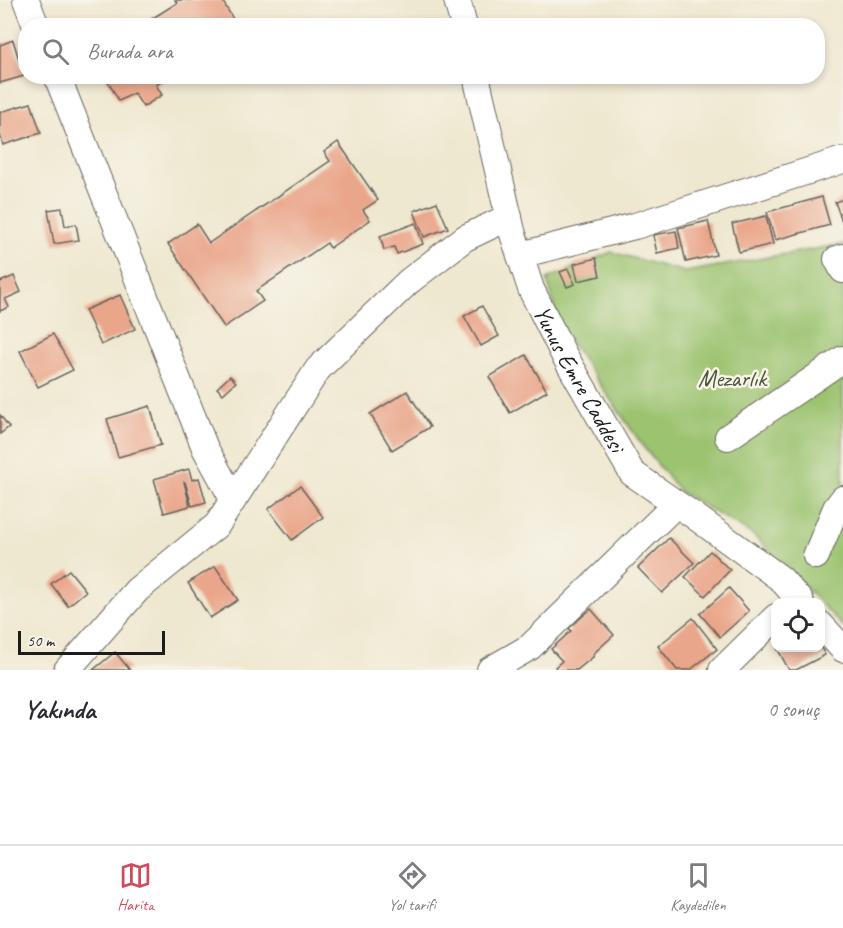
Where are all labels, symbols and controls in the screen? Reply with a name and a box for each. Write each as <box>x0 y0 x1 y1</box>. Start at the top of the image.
search box <box>18 18 825 84</box>
icon: search <box>39 35 72 68</box>
text: Burada ara <box>87 37 173 65</box>
street label: Yunus Emre Caddesi <box>527 301 633 460</box>
park label: Mezarlık <box>698 363 768 393</box>
map controls <box>771 598 825 652</box>
button: locate <box>771 598 825 652</box>
scale bar <box>18 628 165 656</box>
text: 50 m <box>27 631 54 651</box>
text: Yakında <box>24 693 95 726</box>
text: 0 sonuç <box>768 697 819 722</box>
tab: Harita <box>117 859 154 915</box>
tab: Yol tarifi <box>389 859 436 915</box>
tab: Kaydedilen <box>670 859 726 915</box>

